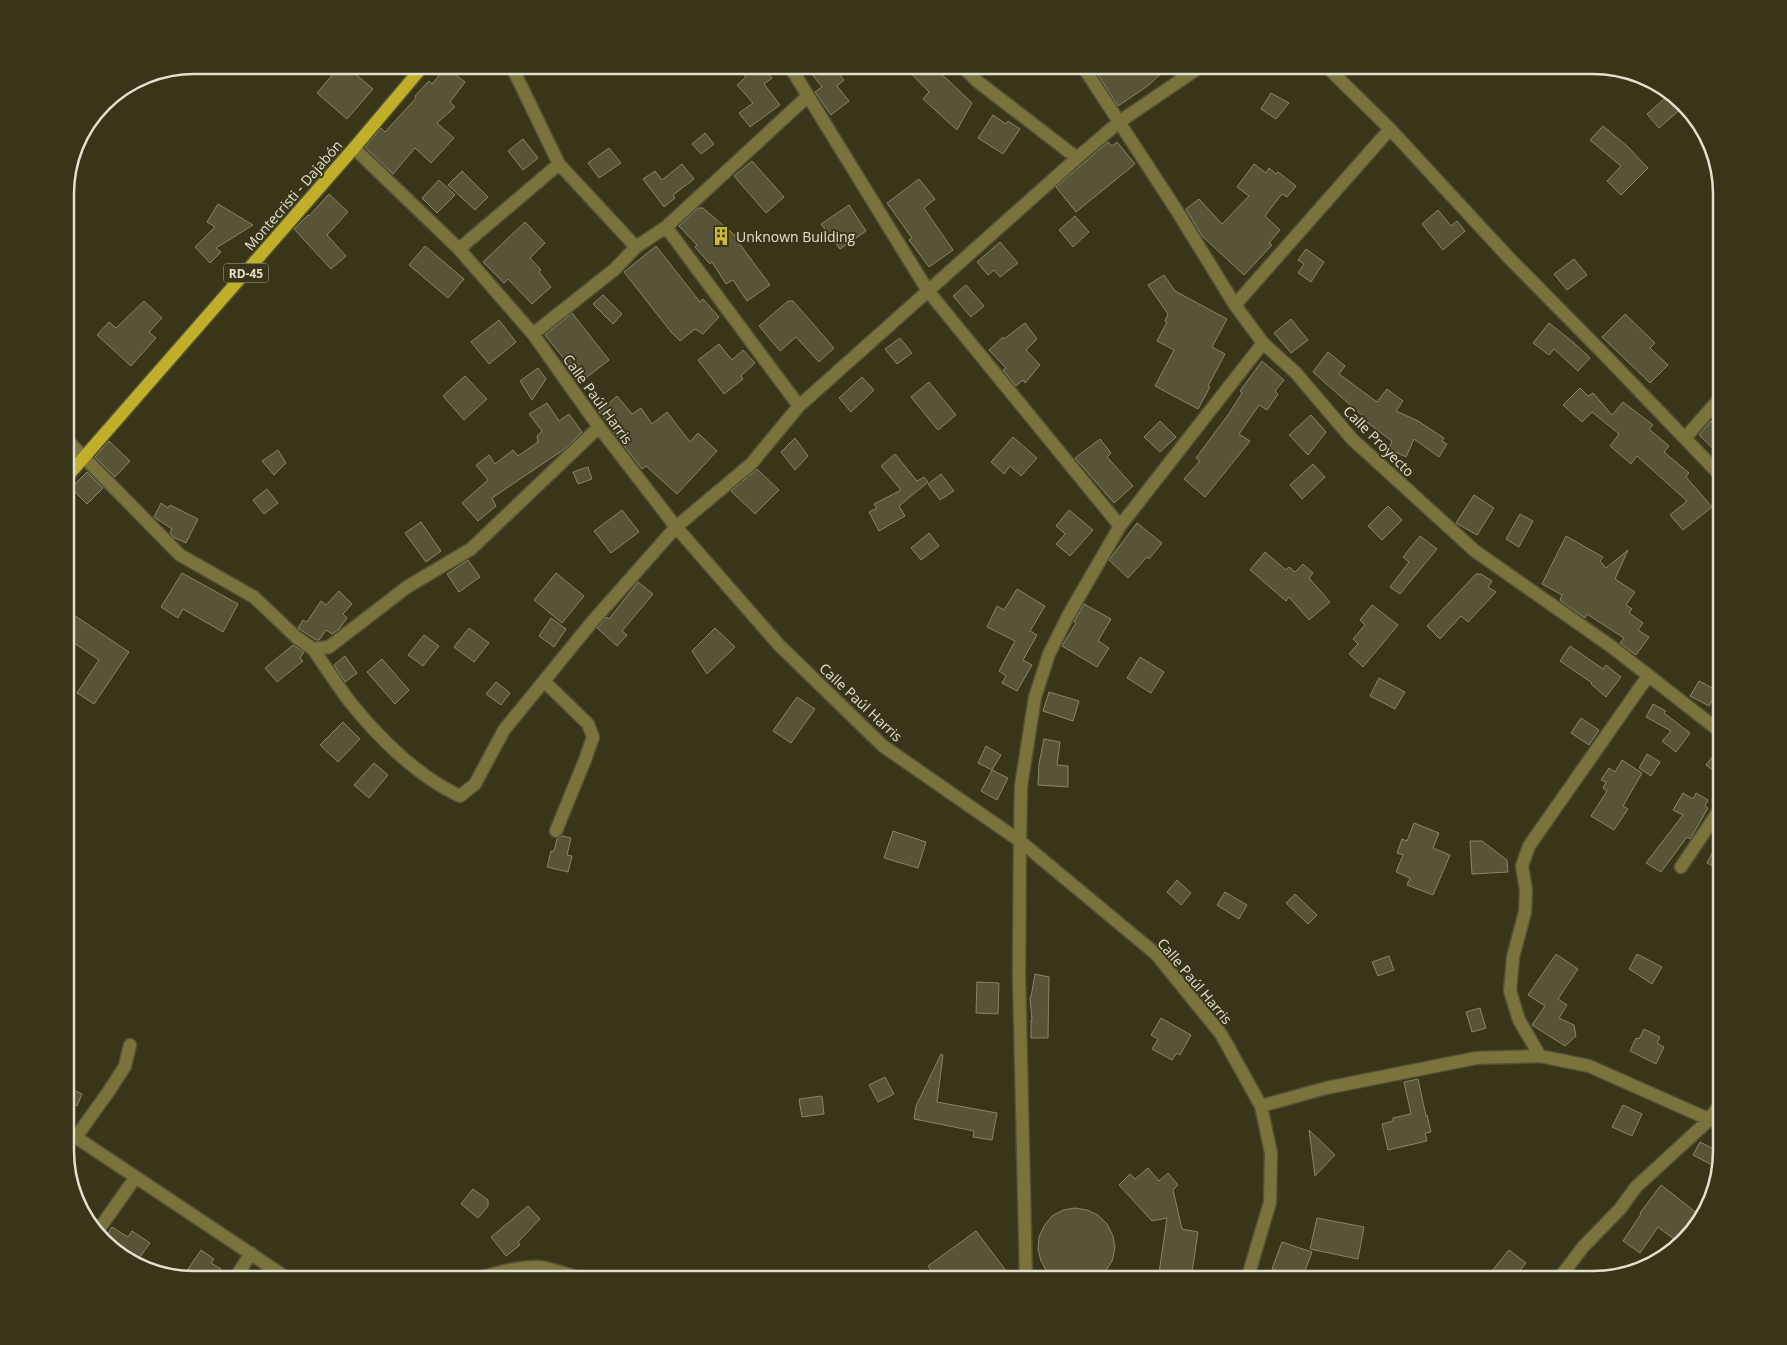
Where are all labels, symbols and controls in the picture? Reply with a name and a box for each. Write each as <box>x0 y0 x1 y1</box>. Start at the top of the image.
street label: Montecristi - Dajabón <box>240 136 346 254</box>
building icon: Unknown Building <box>710 225 732 247</box>
place label: Unknown Building <box>736 227 856 246</box>
road number: RD-45 <box>224 264 268 282</box>
street label: Calle Paúl Harris <box>559 350 637 448</box>
street label: Calle Proyecto <box>1339 401 1419 481</box>
street label: Calle Paúl Harris <box>815 659 907 746</box>
street label: Calle Paúl Harris <box>1153 934 1237 1028</box>

